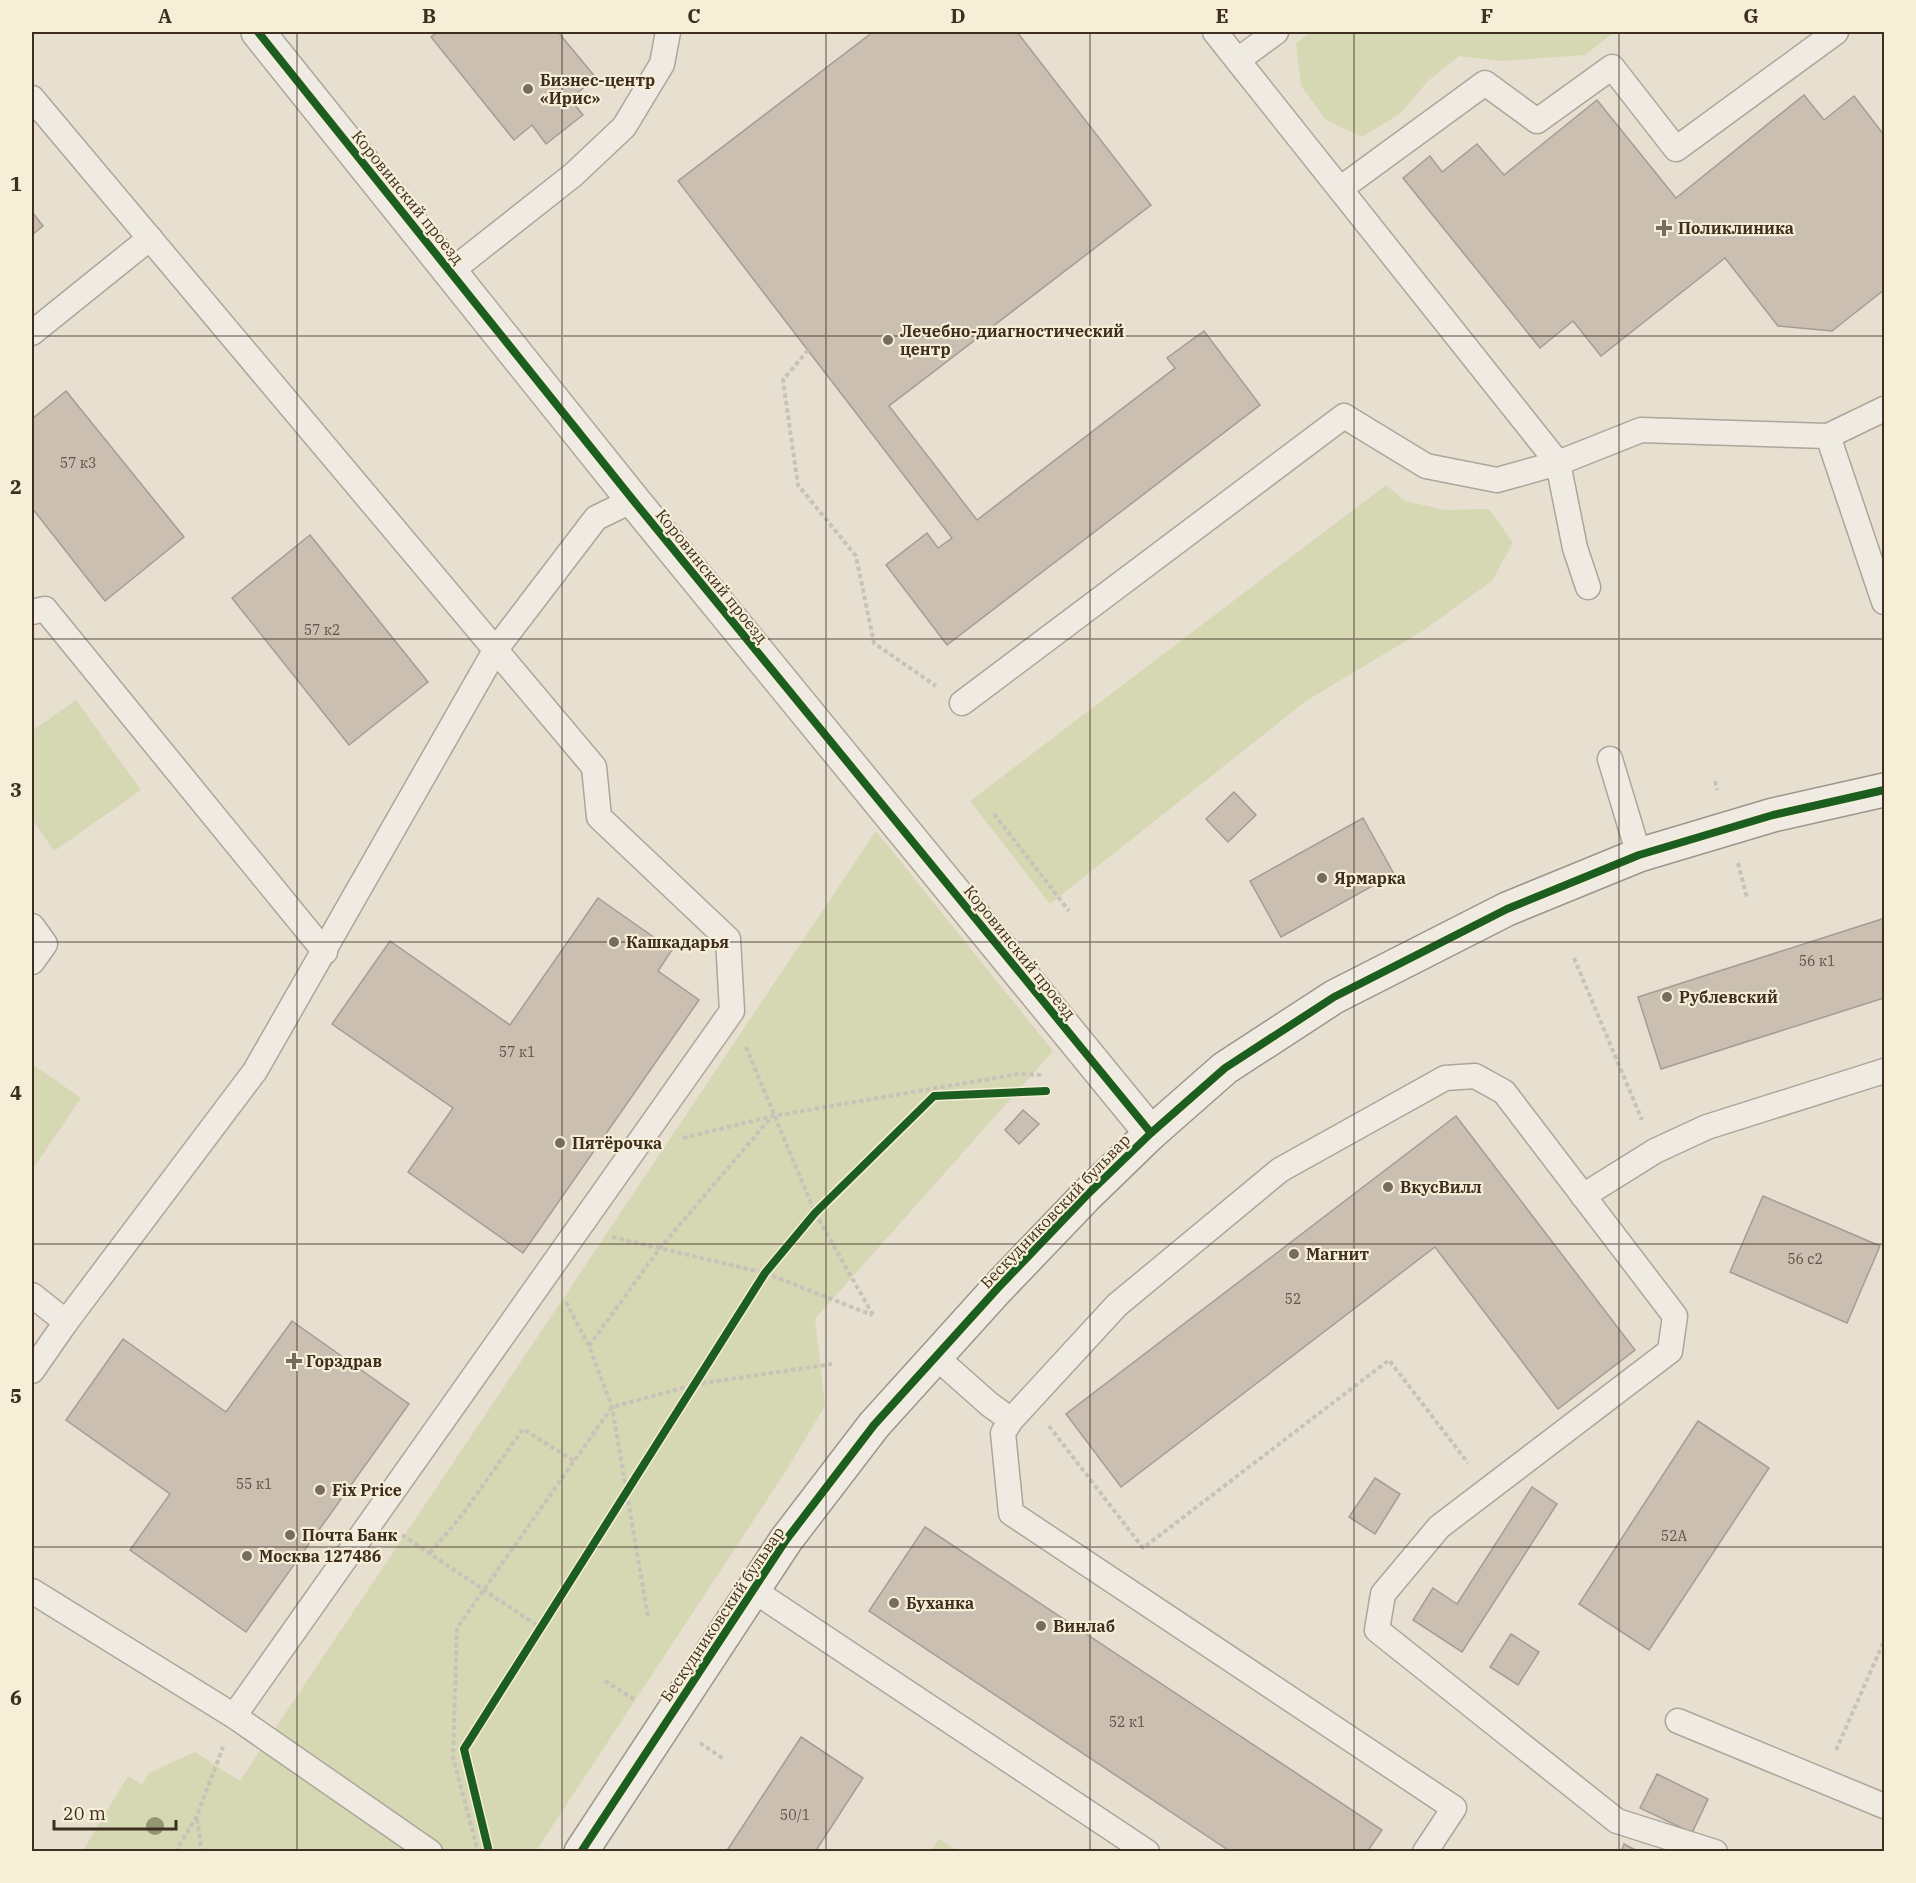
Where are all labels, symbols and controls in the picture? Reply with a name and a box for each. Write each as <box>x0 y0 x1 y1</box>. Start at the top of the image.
text: A <box>158 2 172 29</box>
text: B <box>422 2 436 29</box>
text: C <box>687 2 701 29</box>
text: D <box>950 2 966 29</box>
text: E <box>1215 2 1229 29</box>
text: F <box>1481 2 1493 29</box>
text: G <box>1743 2 1759 29</box>
place label: Бизнес-центр «Ирис» <box>540 70 655 108</box>
marker: Бизнес-центр «Ирис» <box>521 82 535 96</box>
street label: Коровинский проезд <box>348 126 468 268</box>
text: 1 <box>10 170 22 197</box>
place label: Поликлиника <box>1678 218 1794 238</box>
marker: Поликлиника <box>1655 219 1673 237</box>
place label: Лечебно-диагностический центр <box>900 321 1124 359</box>
marker: Лечебно-диагностический центр <box>881 333 895 347</box>
house number: 57 к3 <box>60 454 96 472</box>
text: 2 <box>10 473 22 500</box>
street label: Коровинский проезд <box>652 505 772 647</box>
house number: 57 к2 <box>304 621 340 639</box>
text: 3 <box>10 776 22 803</box>
place label: Ярмарка <box>1334 868 1406 888</box>
marker: Ярмарка <box>1315 871 1329 885</box>
street label: Коровинский проезд <box>960 881 1080 1023</box>
place label: Кашкадарья <box>626 932 729 952</box>
marker: Кашкадарья <box>607 935 621 949</box>
house number: 56 к1 <box>1799 952 1835 970</box>
place label: Рублевский <box>1679 987 1778 1007</box>
marker: Рублевский <box>1660 990 1674 1004</box>
house number: 57 к1 <box>499 1043 535 1061</box>
text: 4 <box>10 1079 22 1106</box>
street label: Бескудниковский бульвар <box>976 1129 1134 1292</box>
place label: Пятёрочка <box>572 1133 662 1153</box>
marker: Пятёрочка <box>553 1136 567 1150</box>
place label: ВкусВилл <box>1400 1177 1482 1197</box>
marker: ВкусВилл <box>1381 1180 1395 1194</box>
place label: Магнит <box>1306 1244 1369 1264</box>
marker: Магнит <box>1287 1247 1301 1261</box>
house number: 56 с2 <box>1787 1250 1823 1268</box>
house number: 52 <box>1285 1290 1301 1308</box>
place label: Горздрав <box>306 1351 382 1371</box>
marker: Горздрав <box>287 1354 301 1368</box>
text: 5 <box>10 1382 22 1409</box>
house number: 55 к1 <box>236 1475 272 1493</box>
place label: Fix Price <box>332 1480 402 1500</box>
marker: Fix Price <box>313 1483 327 1497</box>
street label: Бескудниковский бульвар <box>656 1522 788 1705</box>
place label: Почта Банк <box>302 1525 398 1545</box>
house number: 52А <box>1661 1527 1688 1545</box>
marker: Почта Банк <box>283 1528 297 1542</box>
place label: Москва 127486 <box>259 1546 381 1566</box>
marker: Москва 127486 <box>240 1549 254 1563</box>
place label: Буханка <box>906 1593 974 1613</box>
marker: Буханка <box>887 1596 901 1610</box>
place label: Винлаб <box>1053 1616 1115 1636</box>
marker: Винлаб <box>1034 1619 1048 1633</box>
text: 6 <box>10 1684 22 1711</box>
house number: 52 к1 <box>1109 1713 1145 1731</box>
scale bar <box>54 1793 176 1831</box>
text: 20 m <box>63 1802 106 1825</box>
house number: 50/1 <box>780 1806 810 1824</box>

